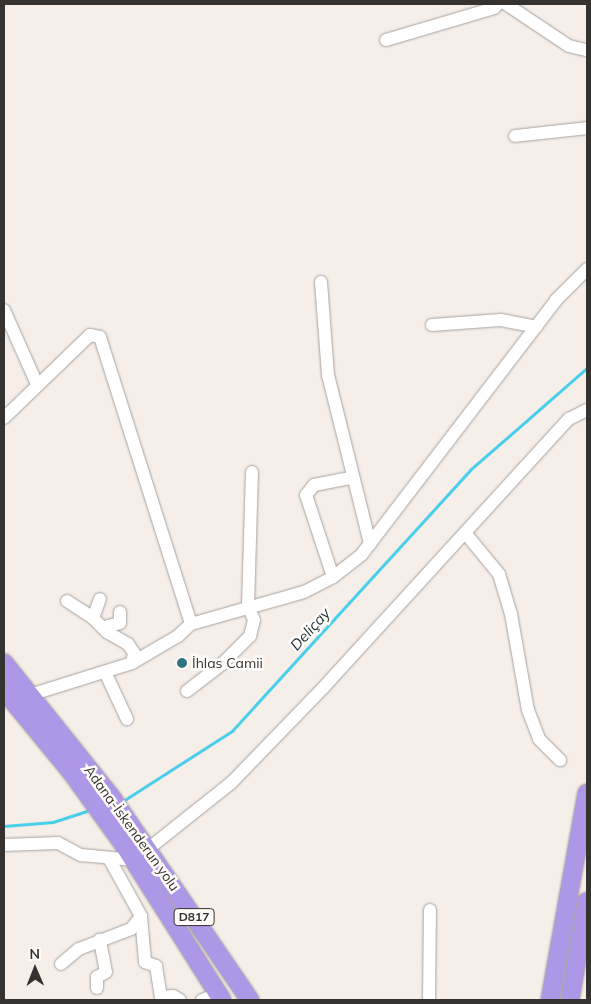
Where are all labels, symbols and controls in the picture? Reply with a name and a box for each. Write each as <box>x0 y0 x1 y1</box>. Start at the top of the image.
water label: Deliçay <box>286 604 334 654</box>
place label: İhlas Camii <box>192 655 263 671</box>
marker: İhlas Camii <box>176 657 188 669</box>
street label: Adana-İskenderun yolu <box>81 762 183 894</box>
road number: D817 <box>173 908 215 926</box>
north arrow <box>10 944 60 994</box>
text: N <box>29 945 40 963</box>

